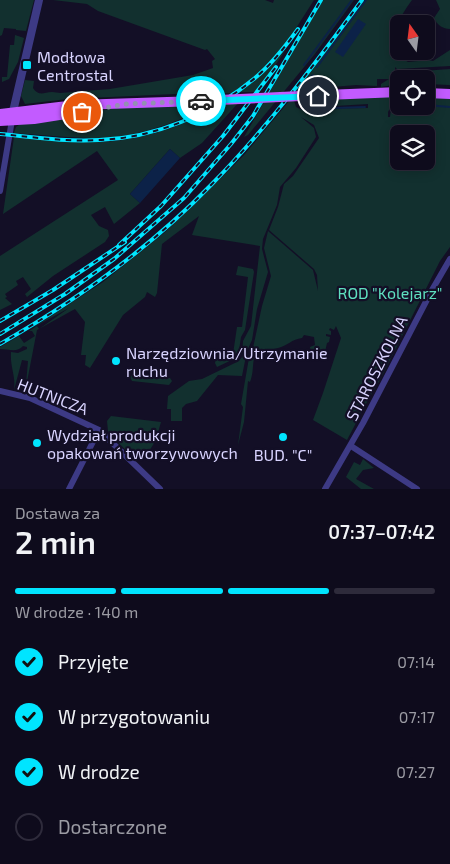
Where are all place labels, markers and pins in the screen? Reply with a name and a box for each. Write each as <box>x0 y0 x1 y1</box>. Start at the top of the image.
place label: Modłowa Centrostal <box>37 47 113 84</box>
marker: Modłowa Centrostal <box>21 59 33 71</box>
pin <box>297 75 339 117</box>
pin <box>61 91 103 133</box>
place label: Narzędziownia/Utrzymanie ruchu <box>126 343 328 380</box>
marker: Narzędziownia/Utrzymanie ruchu <box>110 355 122 367</box>
place label: Wydział produkcji opakowań tworzywowych <box>47 425 238 462</box>
marker: BUD. "C" <box>277 431 289 443</box>
marker: Wydział produkcji opakowań tworzywowych <box>31 437 43 449</box>
place label: BUD. "C" <box>254 445 312 464</box>

